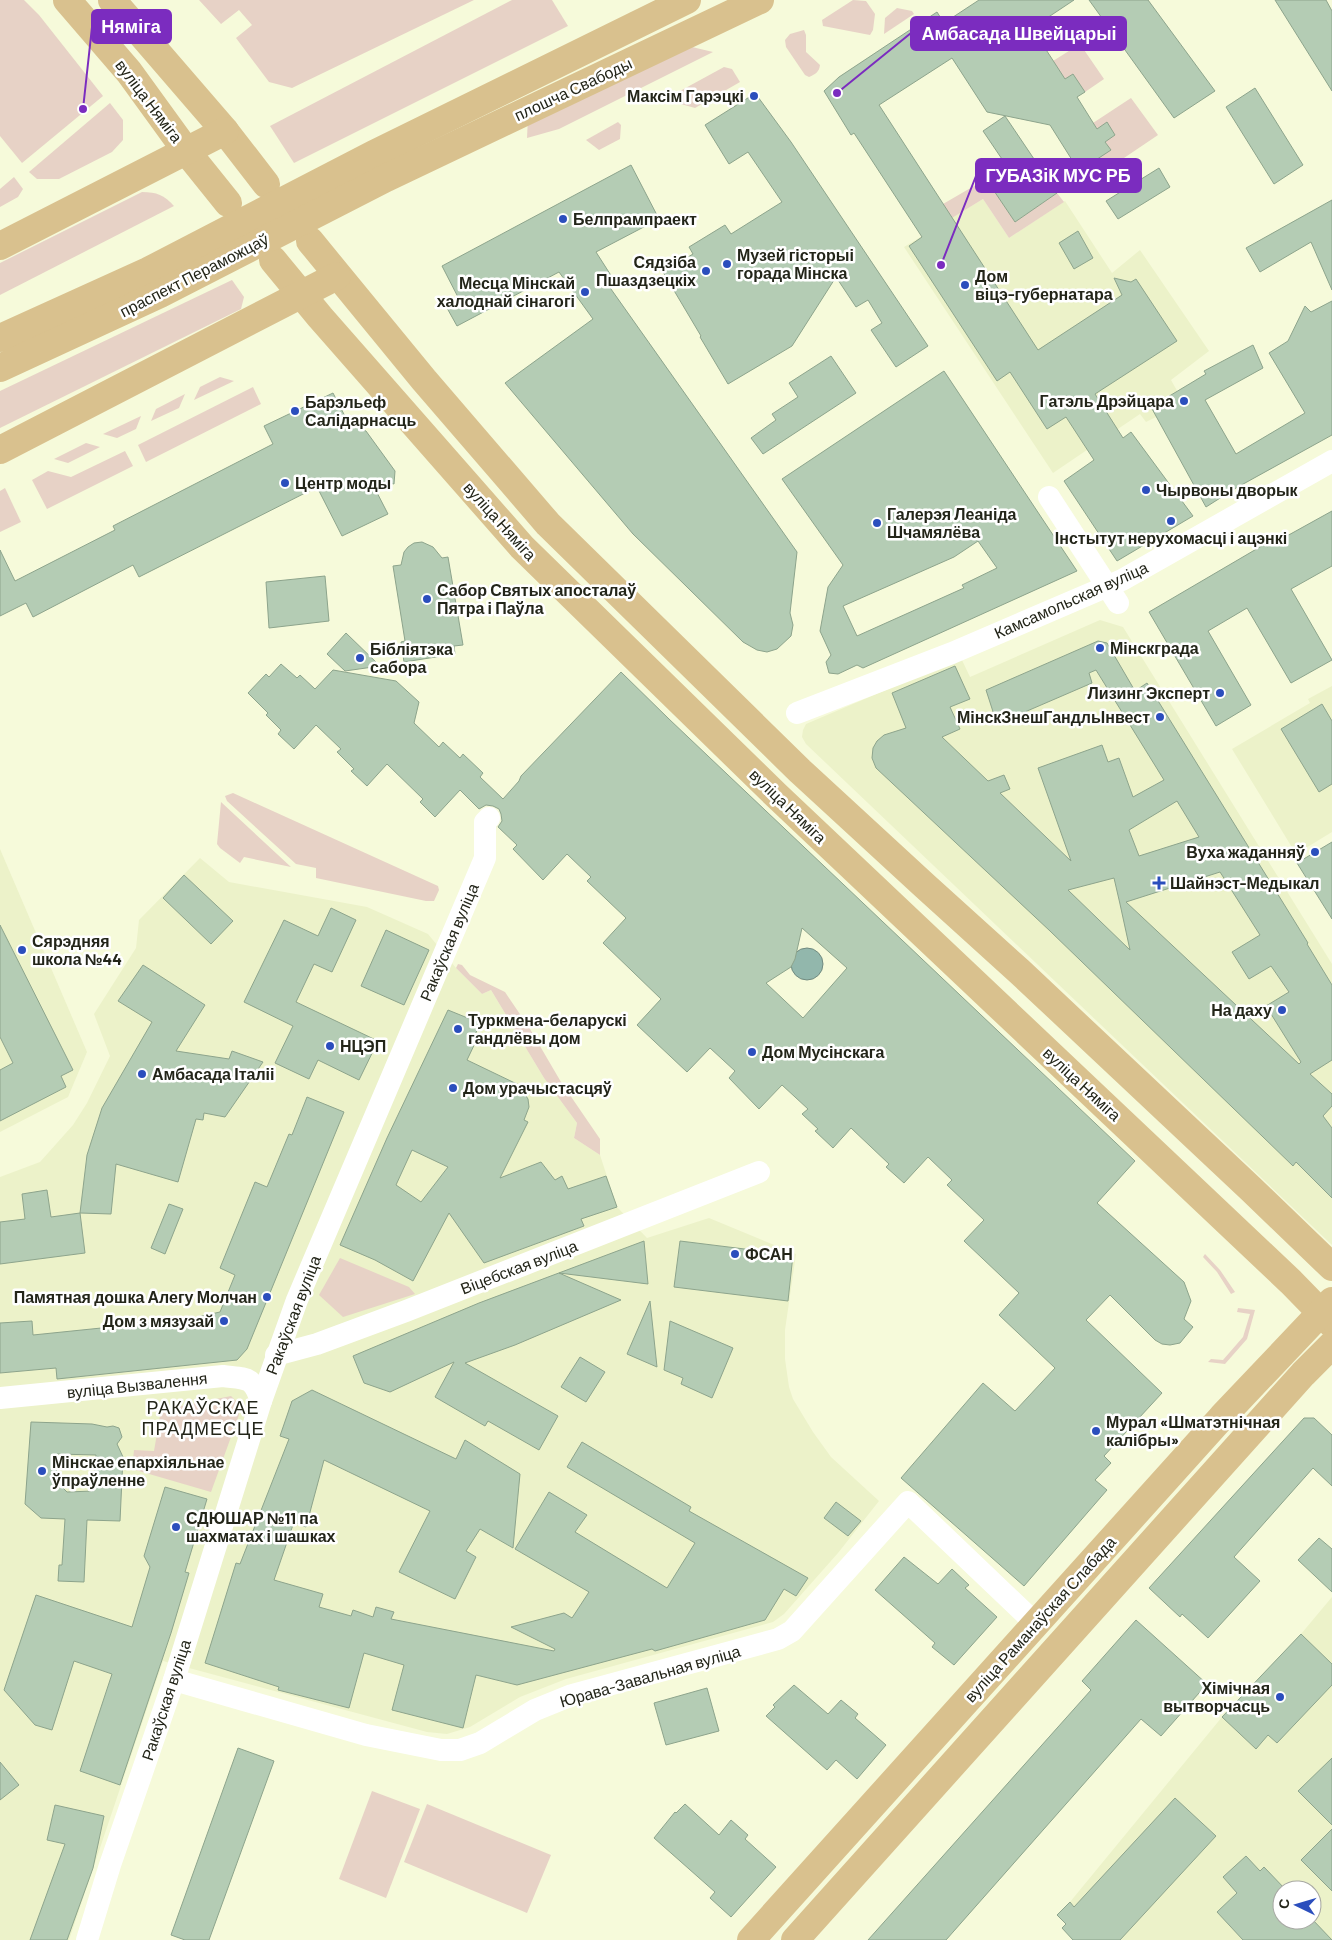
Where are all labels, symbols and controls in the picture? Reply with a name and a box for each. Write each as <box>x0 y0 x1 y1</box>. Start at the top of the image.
callout: Няміга <box>92 10 171 43</box>
text: Няміга <box>101 15 162 37</box>
callout: Амбасада Швейцарыі <box>911 17 1126 50</box>
text: Амбасада Швейцарыі <box>921 22 1117 44</box>
street label: плошча Свабоды <box>511 53 635 124</box>
street label: вуліца Няміга <box>112 55 187 146</box>
place label: Максім Гарэцкі <box>627 86 744 105</box>
marker: Максім Гарэцкі <box>748 90 760 102</box>
callout: ГУБАЗіК МУС РБ <box>976 159 1141 192</box>
text: ГУБАЗіК МУС РБ <box>985 164 1131 186</box>
place label: Белпрампраект <box>573 209 697 228</box>
marker: Белпрампраект <box>557 213 569 225</box>
street label: праспект Пераможцаў <box>116 229 271 320</box>
place label: Музей гісторыі горада Мінска <box>737 245 854 282</box>
place label: Сядзіба Пшаздзецкіх <box>596 252 696 289</box>
marker: Музей гісторыі горада Мінска <box>721 258 733 270</box>
marker: Сядзіба Пшаздзецкіх <box>700 265 712 277</box>
place label: Дом віцэ-губернатара <box>975 266 1113 303</box>
place label: Месца Мінскай халоднай сінагогі <box>437 273 575 310</box>
marker: Дом віцэ-губернатара <box>959 279 971 291</box>
marker: Месца Мінскай халоднай сінагогі <box>579 286 591 298</box>
place label: Гатэль Дрэйцара <box>1040 391 1174 410</box>
place label: Барэльеф Салідарнасць <box>305 392 416 429</box>
marker: Гатэль Дрэйцара <box>1178 395 1190 407</box>
marker: Барэльеф Салідарнасць <box>289 405 301 417</box>
place label: Центр моды <box>295 473 391 492</box>
marker: Центр моды <box>279 477 291 489</box>
street label: вуліца Няміга <box>460 477 541 564</box>
place label: Чырвоны дворык <box>1156 480 1299 499</box>
marker: Чырвоны дворык <box>1140 484 1152 496</box>
place label: Галерэя Леаніда Шчамялёва <box>887 504 1017 541</box>
marker: Інстытут нерухомасці і ацэнкі <box>1165 515 1177 527</box>
marker: Галерэя Леаніда Шчамялёва <box>871 517 883 529</box>
place label: Інстытут нерухомасці і ацэнкі <box>1055 528 1287 547</box>
street label: Камсамольская вуліца <box>991 557 1151 642</box>
place label: Сабор Святых апосталаў Пятра і Паўла <box>437 580 636 617</box>
marker: Сабор Святых апосталаў Пятра і Паўла <box>421 593 433 605</box>
place label: Мінскграда <box>1110 638 1199 657</box>
place label: Бібліятэка сабора <box>370 639 453 676</box>
marker: Мінскграда <box>1094 642 1106 654</box>
marker: Бібліятэка сабора <box>354 652 366 664</box>
place label: Лизинг Эксперт <box>1088 683 1210 702</box>
marker: Лизинг Эксперт <box>1214 687 1226 699</box>
place label: МінскЗнешГандльІнвест <box>957 707 1150 726</box>
marker: МінскЗнешГандльІнвест <box>1154 711 1166 723</box>
street label: вуліца Няміга <box>746 764 831 847</box>
place label: Вуха жаданняў <box>1186 842 1305 861</box>
marker: Вуха жаданняў <box>1309 846 1321 858</box>
place label: Шайнэст-Медыкал <box>1170 873 1320 892</box>
marker: Шайнэст-Медыкал <box>1152 876 1166 890</box>
street label: Ракаўская вуліца <box>415 880 482 1004</box>
place label: Сярэдняя школа №44 <box>32 931 122 968</box>
marker: Сярэдняя школа №44 <box>16 944 28 956</box>
place label: На даху <box>1211 1000 1272 1019</box>
marker: На даху <box>1276 1004 1288 1016</box>
place label: Туркмена-беларускі гандлёвы дом <box>468 1010 627 1047</box>
marker: Туркмена-беларускі гандлёвы дом <box>452 1023 464 1035</box>
place label: НЦЭП <box>340 1036 386 1055</box>
marker: НЦЭП <box>324 1040 336 1052</box>
place label: Дом Мусінскага <box>762 1042 884 1061</box>
street label: вуліца Няміга <box>1040 1043 1125 1124</box>
marker: Дом Мусінскага <box>746 1046 758 1058</box>
place label: Амбасада Італіі <box>152 1064 274 1083</box>
marker: Амбасада Італіі <box>136 1068 148 1080</box>
place label: Дом урачыстасцяў <box>463 1078 612 1097</box>
marker: Дом урачыстасцяў <box>447 1082 459 1094</box>
street label: Віцебская вуліца <box>458 1235 580 1298</box>
place label: ФСАН <box>745 1244 793 1263</box>
marker: ФСАН <box>729 1248 741 1260</box>
street label: Ракаўская вуліца <box>261 1252 324 1377</box>
place label: Памятная дошка Алегу Молчан <box>14 1287 257 1306</box>
marker: Памятная дошка Алегу Молчан <box>261 1291 273 1303</box>
place label: Дом з мязузай <box>103 1311 214 1330</box>
marker: Дом з мязузай <box>218 1315 230 1327</box>
street label: вуліца Вызвалення <box>66 1368 208 1401</box>
district label: РАКАЎСКАЕ ПРАДМЕСЦЕ <box>142 1396 264 1439</box>
place label: Мурал «Шматэтнічная калібры» <box>1106 1412 1280 1449</box>
marker: Мурал «Шматэтнічная калібры» <box>1090 1425 1102 1437</box>
place label: Мінскае епархіяльнае ўпраўленне <box>52 1452 225 1489</box>
marker: Мінскае епархіяльнае ўпраўленне <box>36 1465 48 1477</box>
place label: СДЮШАР №11 па шахматах і шашках <box>186 1508 336 1545</box>
marker: СДЮШАР №11 па шахматах і шашках <box>170 1521 182 1533</box>
street label: вуліца Раманаўская Слабада <box>960 1532 1119 1705</box>
street label: Ракаўская вуліца <box>137 1637 194 1763</box>
street label: Юрава-Завальная вуліца <box>557 1641 743 1710</box>
place label: Хімічная вытворчасць <box>1163 1678 1270 1715</box>
marker: Хімічная вытворчасць <box>1274 1691 1286 1703</box>
north arrow <box>1272 1880 1322 1930</box>
text: С <box>1275 1898 1292 1910</box>

